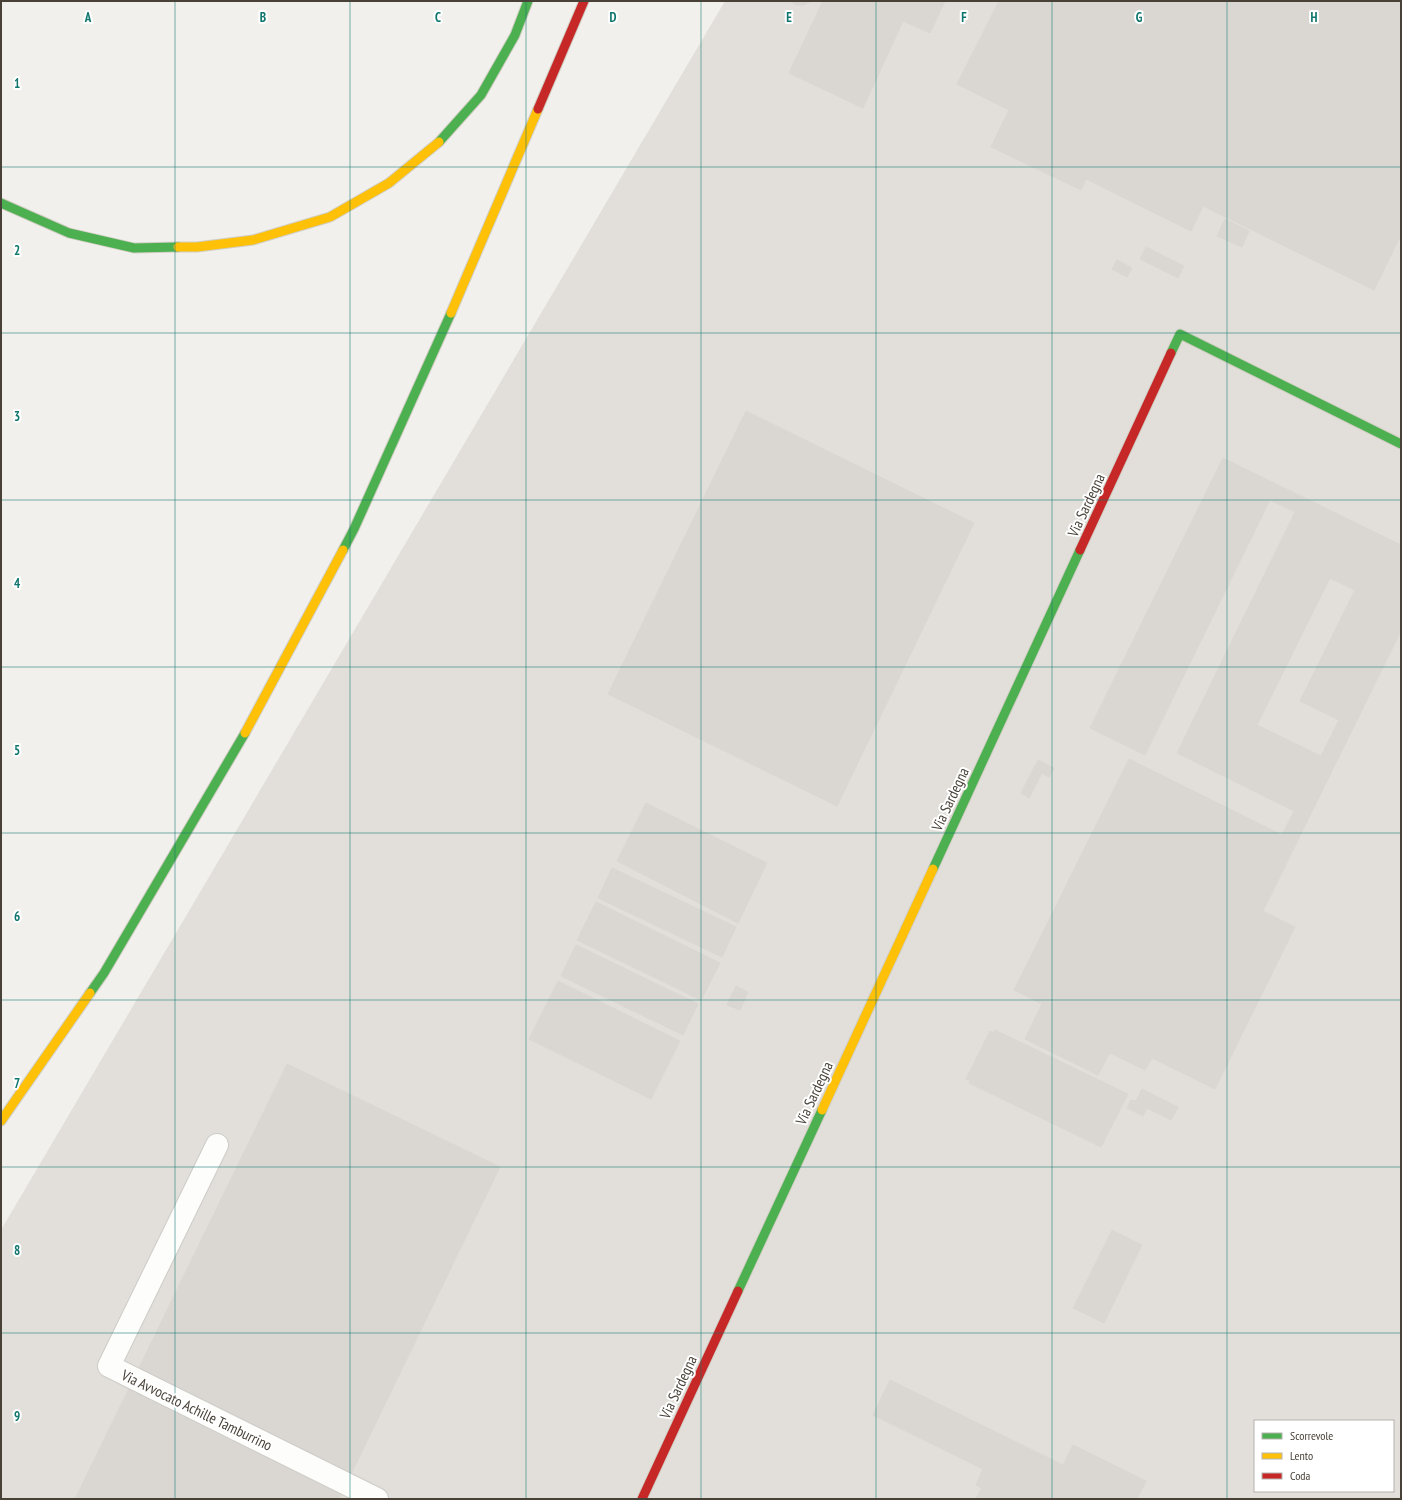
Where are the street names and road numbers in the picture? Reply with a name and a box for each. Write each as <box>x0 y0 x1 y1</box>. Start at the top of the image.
street label: Via Sardegna <box>1063 470 1109 541</box>
street label: Via Sardegna <box>927 764 973 835</box>
street label: Via Sardegna <box>791 1058 837 1129</box>
street label: Via Sardegna <box>655 1352 701 1423</box>
street label: Via Avvocato Achille Tamburrino <box>118 1365 275 1455</box>

